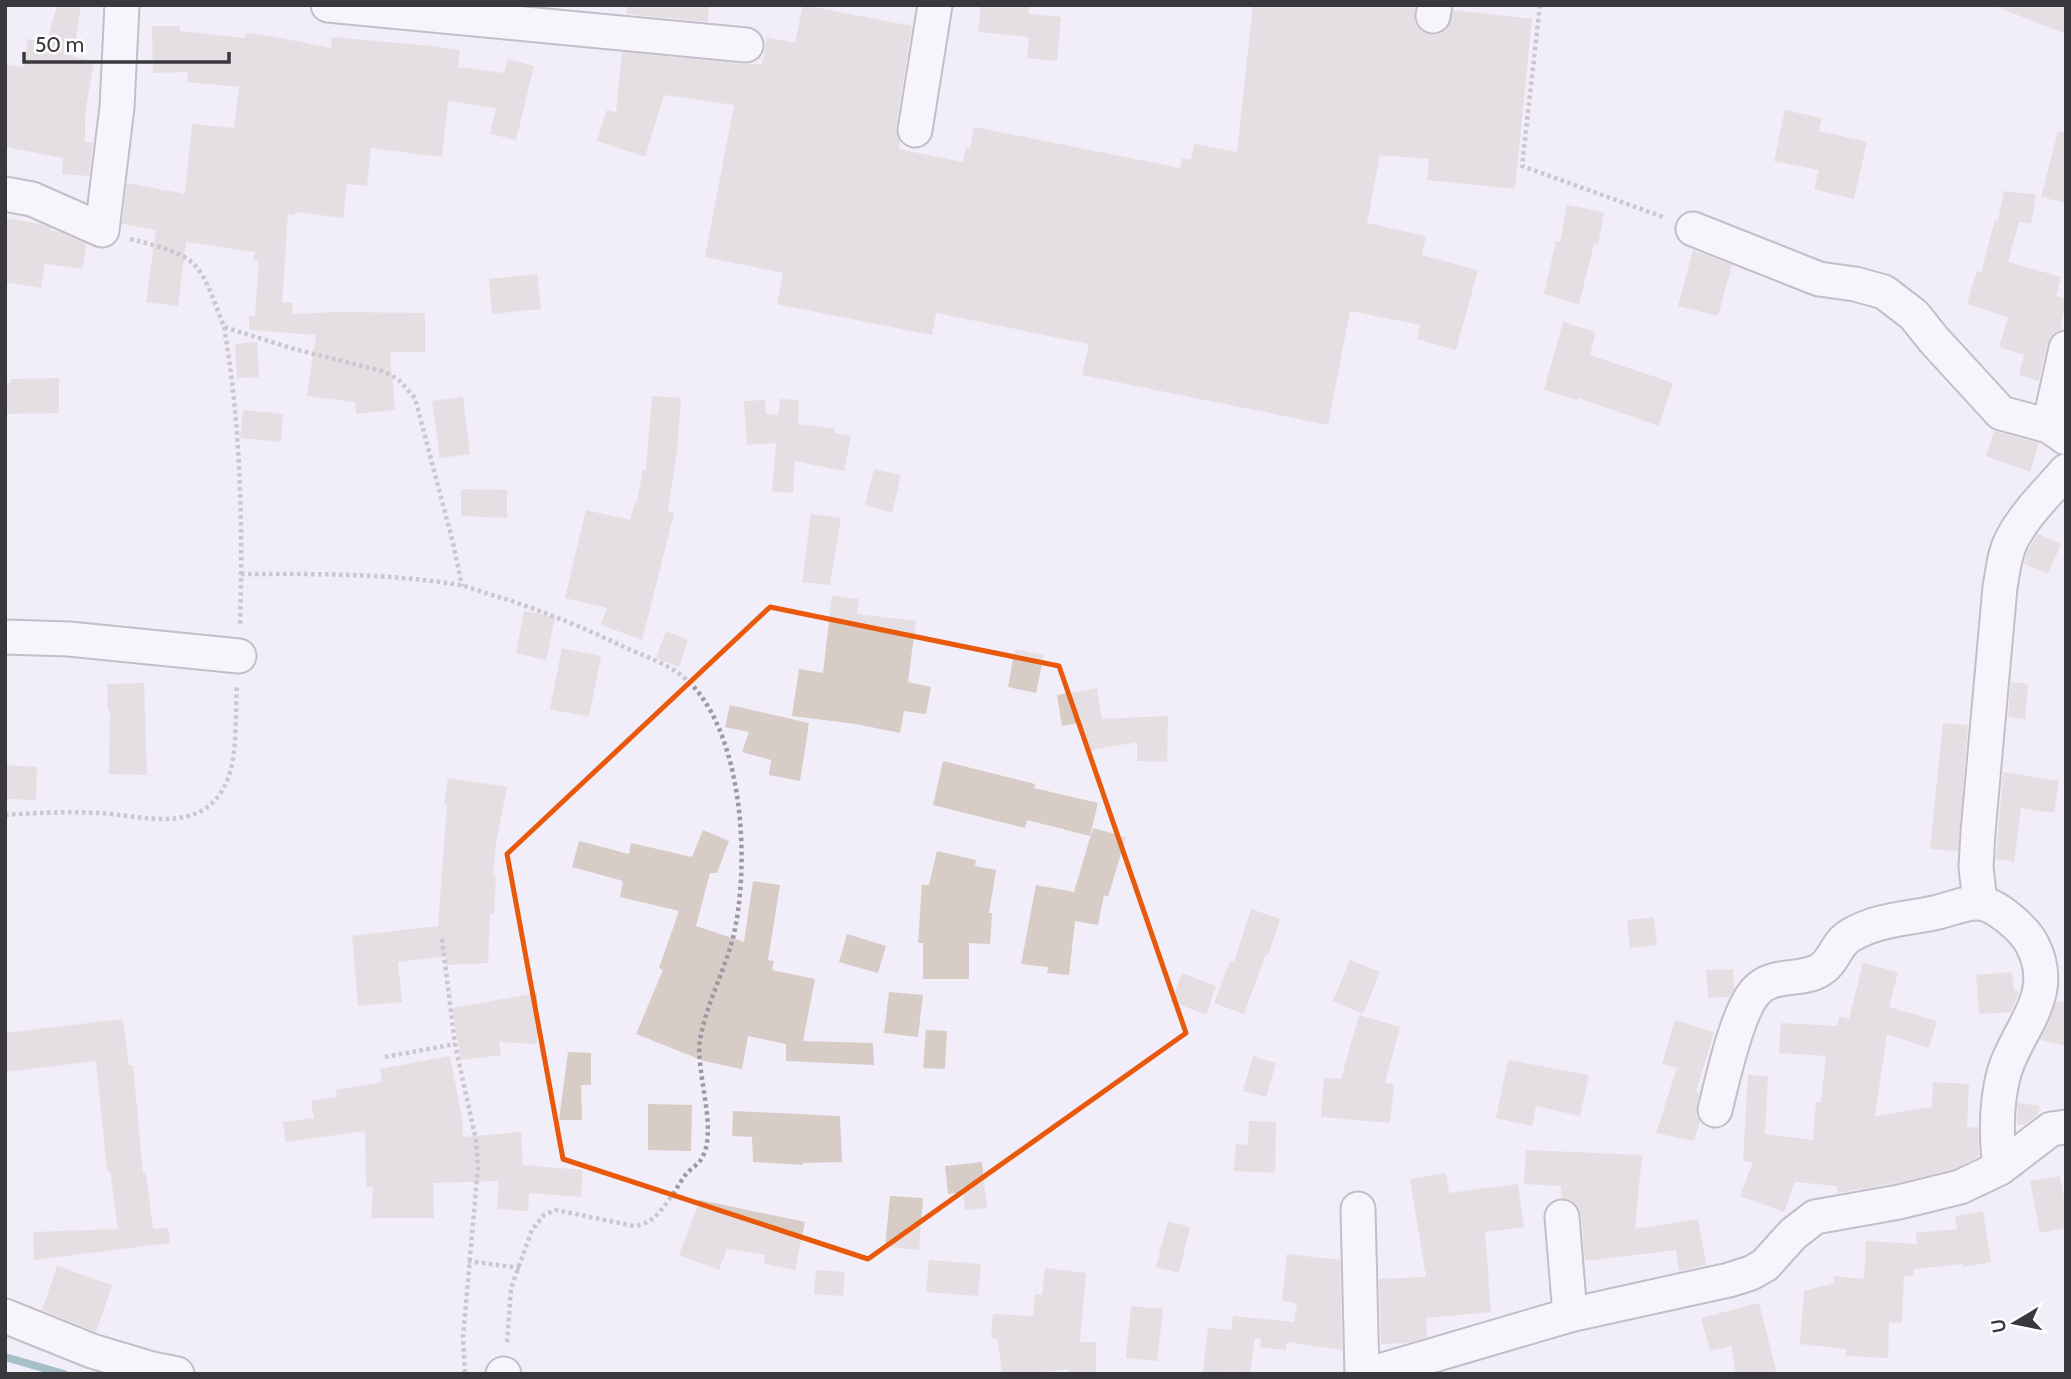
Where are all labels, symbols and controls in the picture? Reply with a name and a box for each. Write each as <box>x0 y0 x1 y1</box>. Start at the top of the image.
scale bar <box>24 21 229 65</box>
text: 50 m <box>35 32 84 57</box>
north arrow <box>1980 1288 2050 1358</box>
text: U <box>1986 1317 2011 1335</box>

